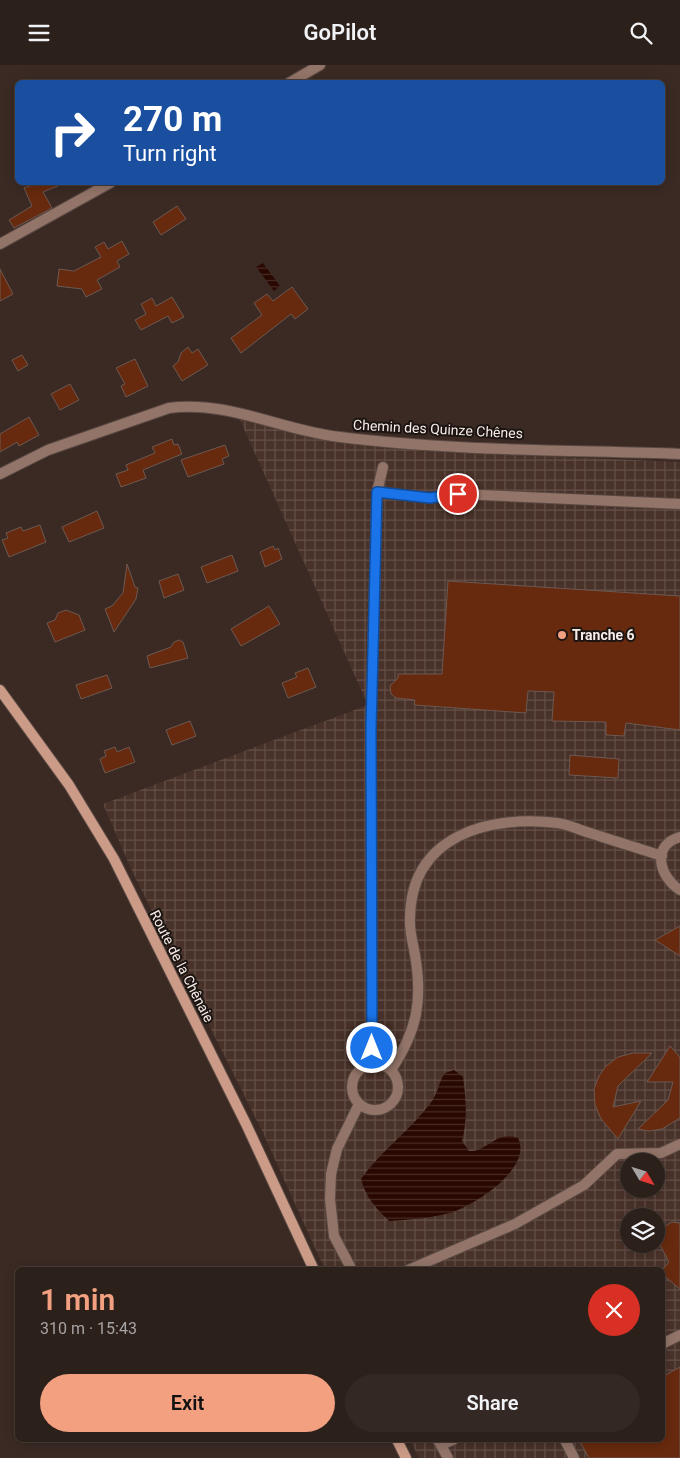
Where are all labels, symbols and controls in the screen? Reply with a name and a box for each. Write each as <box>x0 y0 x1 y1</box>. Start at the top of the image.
icon: menu <box>25 19 53 47</box>
icon: search <box>627 19 655 47</box>
text: GoPilot <box>304 20 376 45</box>
text: 270 m <box>123 99 222 140</box>
icon: right <box>40 100 105 165</box>
text: Turn right <box>123 141 217 166</box>
street label: Chemin des Quinze Chênes <box>353 417 523 441</box>
pin <box>437 473 479 515</box>
icon: arrive <box>444 480 472 508</box>
place label: Tranche 6 <box>572 627 635 643</box>
marker: Tranche 6 <box>556 629 568 641</box>
street label: Route de la Chênaie <box>147 907 217 1025</box>
position arrow <box>345 1021 397 1073</box>
north arrow <box>620 1153 665 1197</box>
map controls <box>620 1153 665 1253</box>
button: layers <box>620 1208 665 1253</box>
text: 1 min <box>40 1282 115 1317</box>
button: close <box>588 1284 640 1336</box>
text: 310 m · 15:43 <box>40 1319 137 1338</box>
button: Exit <box>40 1374 335 1432</box>
button: Share <box>345 1374 640 1432</box>

